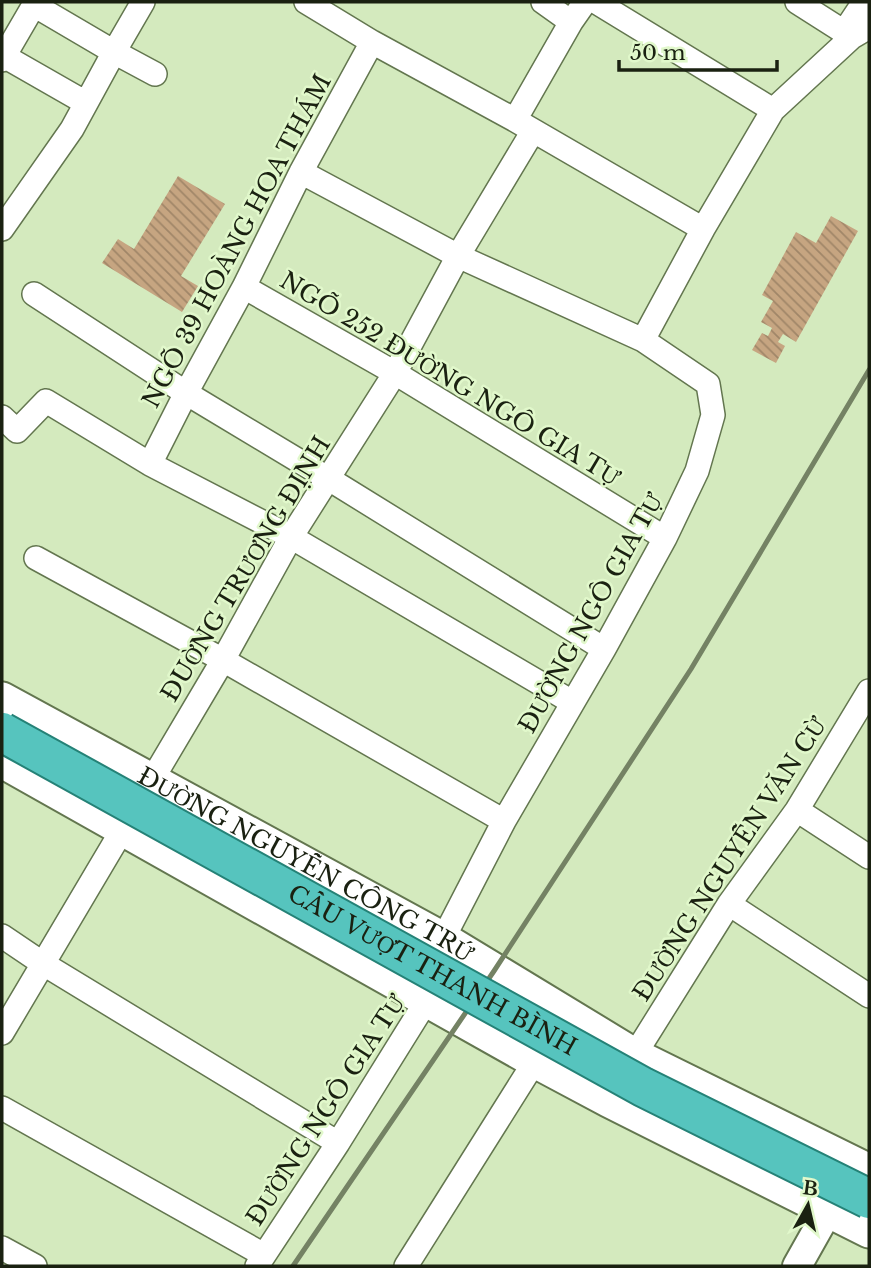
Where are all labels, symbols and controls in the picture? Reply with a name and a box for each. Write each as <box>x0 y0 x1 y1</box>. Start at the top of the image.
scale bar <box>619 28 776 72</box>
text: 50 m <box>630 40 686 66</box>
street label: NGÕ 39 HOÀNG HOA THÁM <box>136 69 337 413</box>
street label: NGÕ 252 ĐƯỜNG NGÔ GIA TỰ <box>275 264 627 492</box>
street label: ĐUỜNG TRƯƠNG ĐỊNH <box>155 431 336 707</box>
street label: ĐƯỜNG NGÔ GIA TỰ <box>512 487 669 738</box>
street label: ĐƯỜNG NGUYỄN VĂN CỪ <box>626 710 833 1006</box>
street label: ĐƯỜNG NGUYỄN CÔNG TRỨ <box>133 761 480 968</box>
street label: CẦU VƯỢT THANH BÌNH <box>283 878 582 1062</box>
street label: ĐƯỜNG NGÔ GIA TỰ <box>239 988 411 1231</box>
north arrow <box>773 1170 843 1240</box>
text: B <box>801 1176 819 1201</box>

